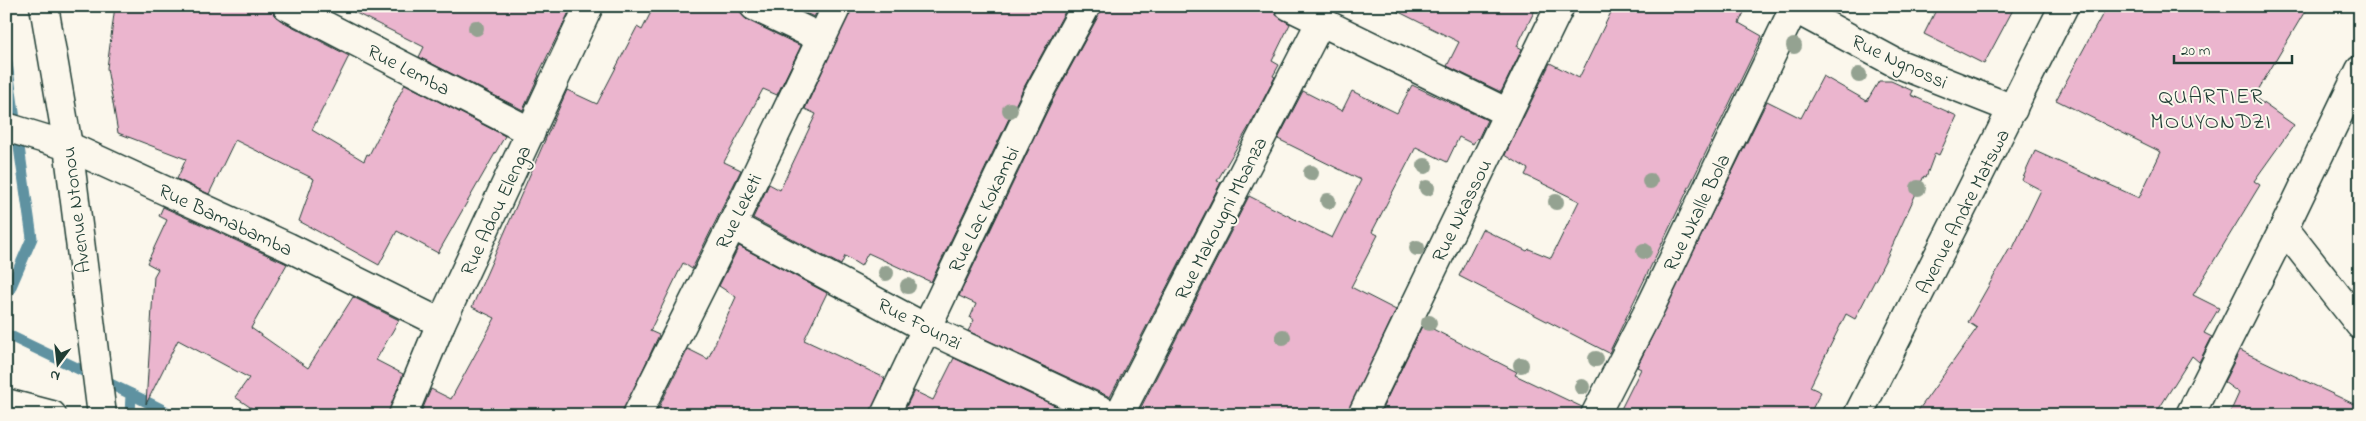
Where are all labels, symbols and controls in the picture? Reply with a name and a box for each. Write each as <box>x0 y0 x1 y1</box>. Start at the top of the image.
street label: Rue Ngnossi <box>1846 28 1952 99</box>
scale bar <box>2174 32 2291 64</box>
street label: Rue Lemba <box>361 38 454 104</box>
text: 20 m <box>2181 40 2211 62</box>
district label: QUARTIER MOUYONDZI <box>2150 82 2272 139</box>
street label: Avenue Andre Matswa <box>1910 124 2018 300</box>
street label: Rue Makougni Mbanza <box>1168 132 1277 306</box>
street label: Rue Adou Elenga <box>454 141 541 281</box>
street label: Rue Lac Kokambi <box>942 142 1028 278</box>
street label: Avenue Ntonou <box>55 145 100 275</box>
street label: Rue Nkalle Bola <box>1657 149 1739 277</box>
street label: Rue Nkassou <box>1426 155 1501 268</box>
street label: Rue Leketi <box>710 169 771 255</box>
street label: Rue Bamabamba <box>153 177 297 265</box>
street label: Rue Founzi <box>872 292 966 359</box>
north arrow <box>32 338 82 388</box>
text: N <box>48 364 62 386</box>

